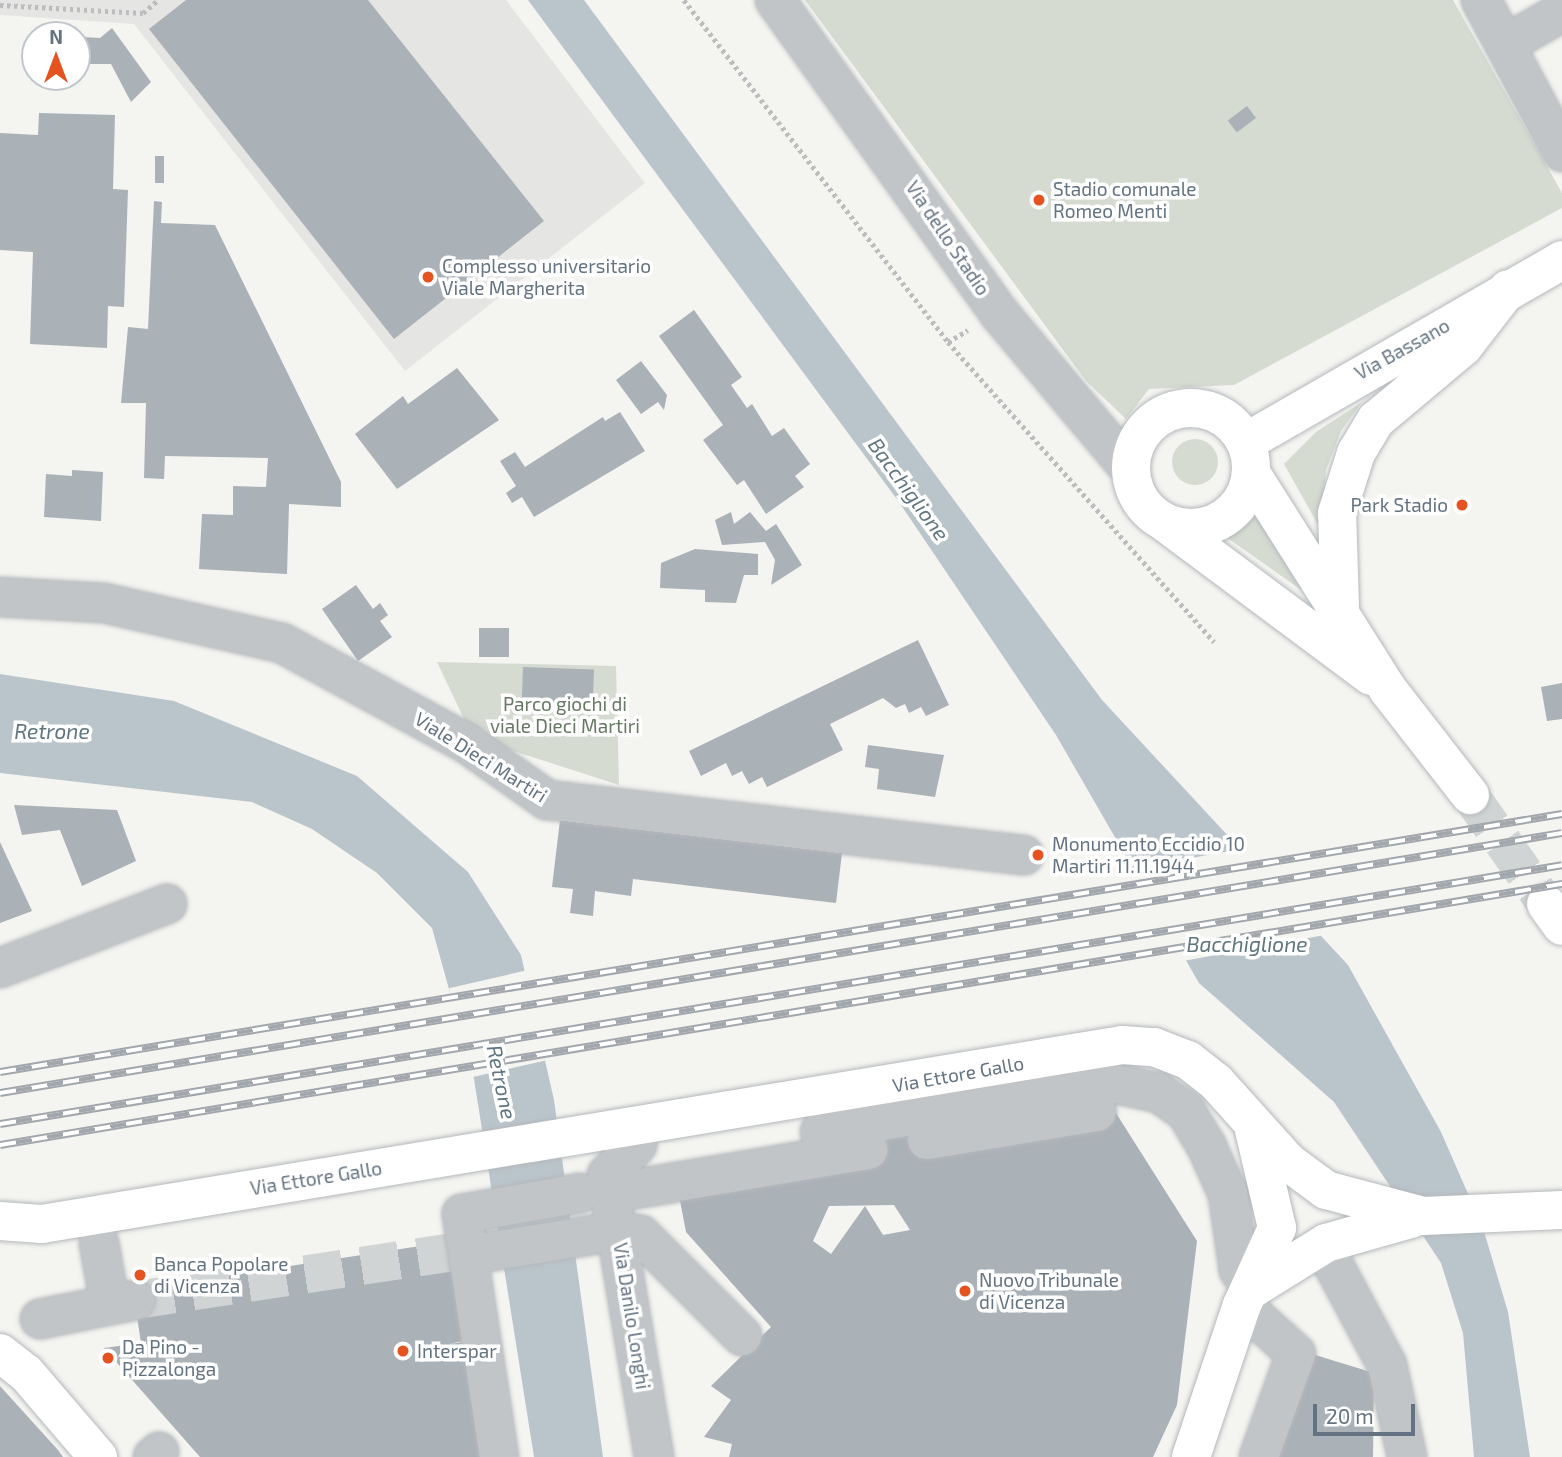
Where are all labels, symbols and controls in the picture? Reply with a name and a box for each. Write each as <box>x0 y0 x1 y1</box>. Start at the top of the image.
north arrow <box>21 21 91 91</box>
text: N <box>49 25 63 48</box>
street label: Via dello Stadio <box>901 177 995 299</box>
place label: Stadio comunale Romeo Menti <box>1053 178 1197 222</box>
marker: Stadio comunale Romeo Menti <box>1031 192 1047 208</box>
place label: Complesso universitario Viale Margherita <box>442 255 651 299</box>
marker: Complesso universitario Viale Margherita <box>420 269 436 285</box>
street label: Via Bassano <box>1351 314 1453 384</box>
water label: Bacchiglione <box>863 433 955 545</box>
place label: Park Stadio <box>1350 494 1448 516</box>
marker: Park Stadio <box>1454 497 1470 513</box>
park label: Parco giochi di viale Dieci Martiri <box>490 693 640 737</box>
street label: Viale Dieci Martiri <box>411 707 551 807</box>
water label: Retrone <box>14 718 90 744</box>
place label: Monumento Eccidio 10 Martiri 11.11.1944 <box>1052 833 1245 877</box>
marker: Monumento Eccidio 10 Martiri 11.11.1944 <box>1030 847 1046 863</box>
water label: Bacchiglione <box>1186 931 1308 957</box>
water label: Retrone <box>482 1042 522 1122</box>
street label: Via Ettore Gallo <box>890 1051 1026 1097</box>
street label: Via Ettore Gallo <box>248 1156 384 1200</box>
street label: Via Danilo Longhi <box>609 1241 655 1391</box>
place label: Banca Popolare di Vicenza <box>154 1253 289 1297</box>
marker: Banca Popolare di Vicenza <box>132 1267 148 1283</box>
place label: Nuovo Tribunale di Vicenza <box>979 1269 1119 1313</box>
marker: Nuovo Tribunale di Vicenza <box>957 1283 973 1299</box>
place label: Da Pino - Pizzalonga <box>122 1336 216 1380</box>
place label: Interspar <box>417 1340 497 1362</box>
marker: Interspar <box>395 1343 411 1359</box>
marker: Da Pino - Pizzalonga <box>100 1350 116 1366</box>
scale bar <box>1317 1390 1418 1434</box>
text: 20 m <box>1326 1403 1374 1428</box>

